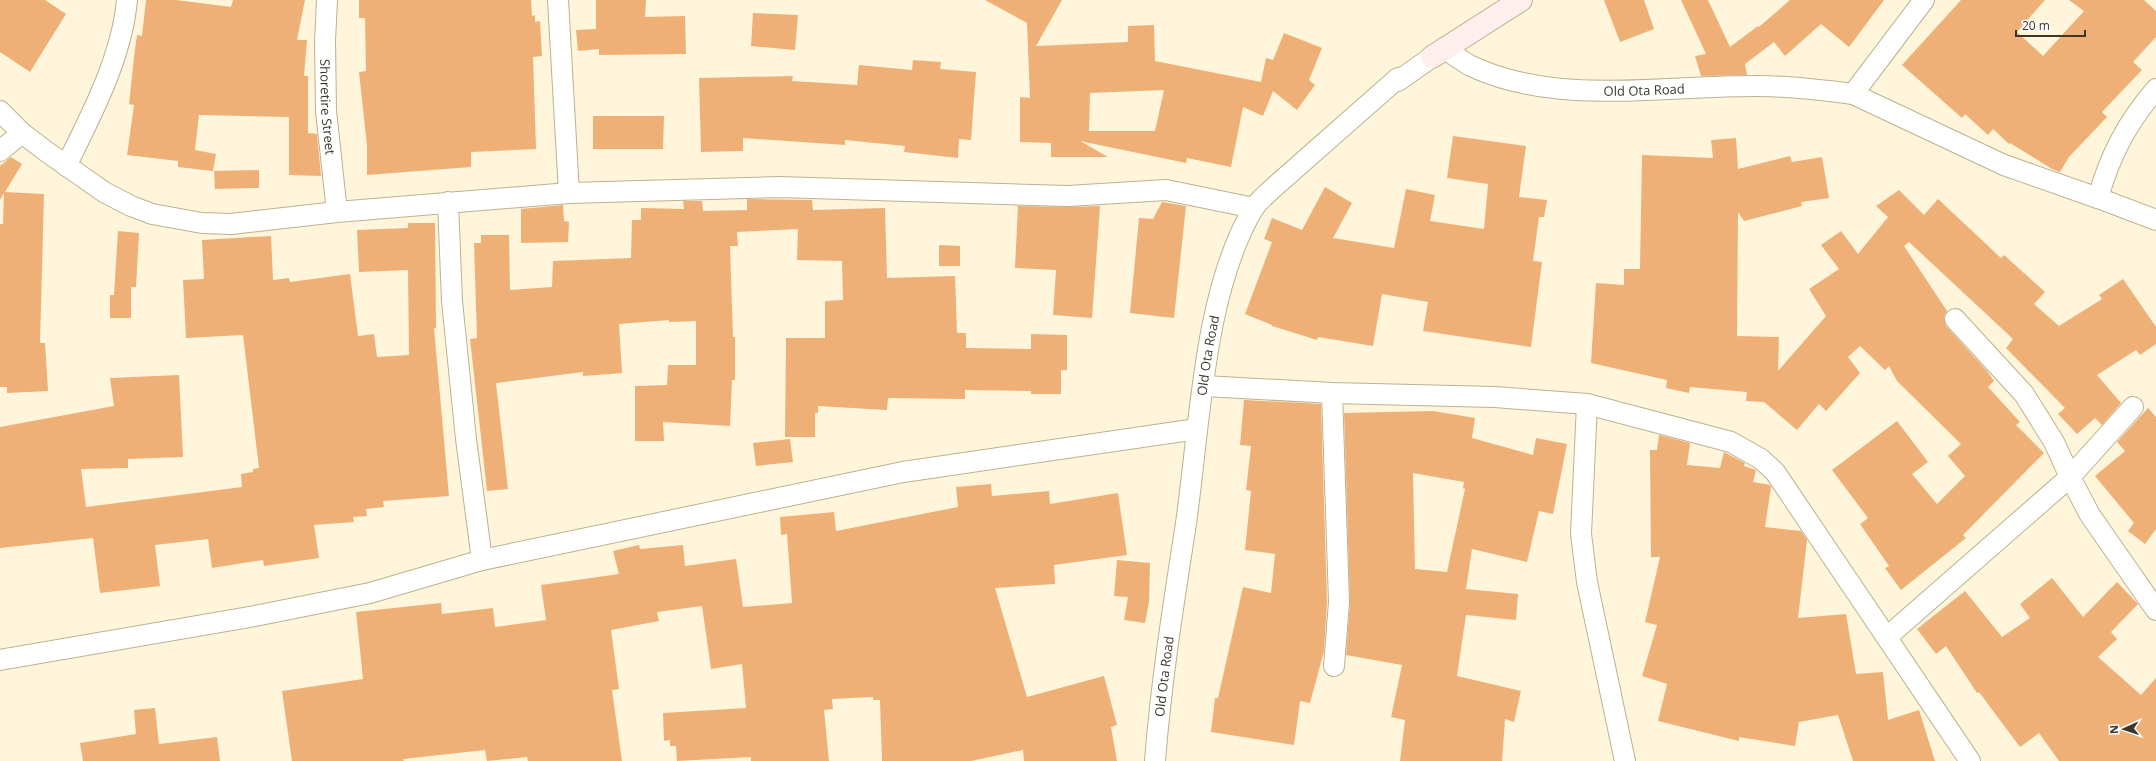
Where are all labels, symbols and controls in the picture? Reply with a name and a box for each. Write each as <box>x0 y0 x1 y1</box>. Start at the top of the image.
scale bar <box>2016 12 2085 38</box>
text: 20 m <box>2022 17 2050 34</box>
street label: Shoretire Street <box>316 59 340 156</box>
street label: Old Ota Road <box>1604 79 1685 100</box>
street label: Old Ota Road <box>1192 314 1223 397</box>
street label: Old Ota Road <box>1150 635 1178 718</box>
north arrow <box>2104 709 2144 749</box>
text: N <box>2106 725 2121 734</box>

